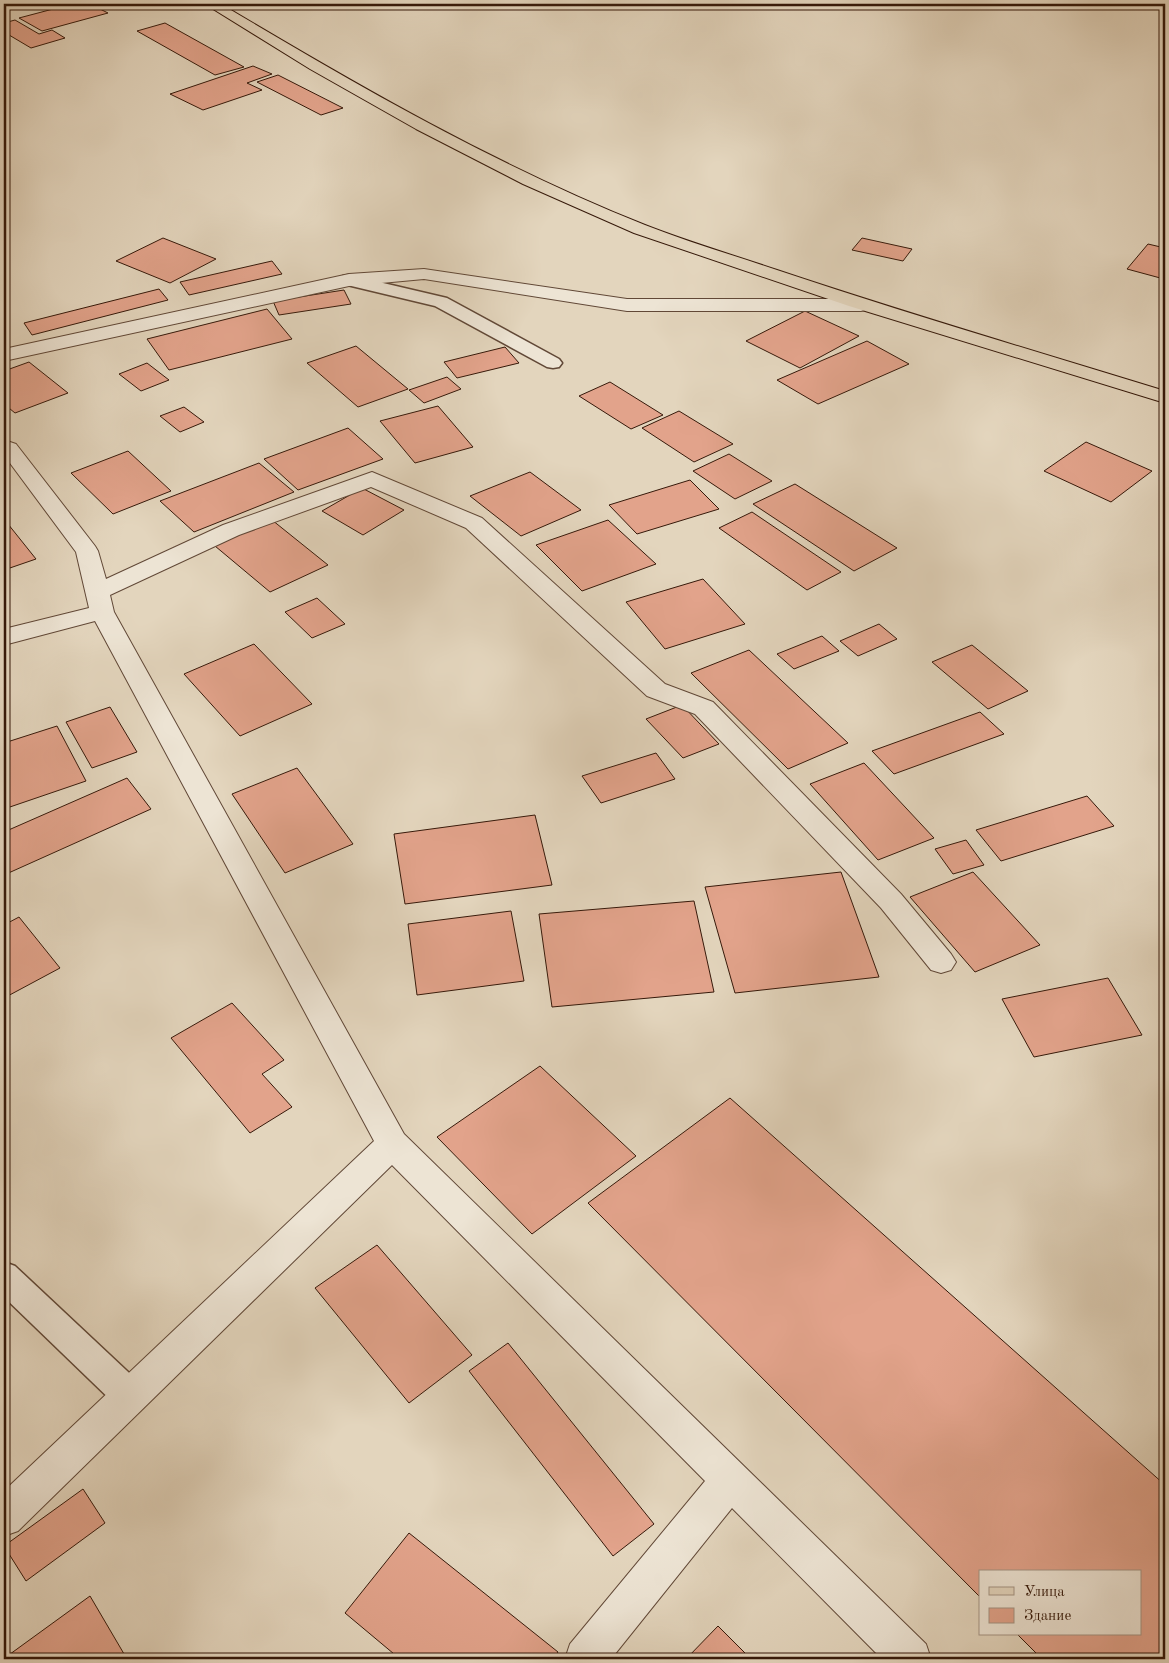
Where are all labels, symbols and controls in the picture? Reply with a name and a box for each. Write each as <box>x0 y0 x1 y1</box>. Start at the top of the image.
legend <box>979 1570 1142 1636</box>
text: Улица <box>1024 1585 1065 1600</box>
text: Здание <box>1024 1609 1071 1624</box>

